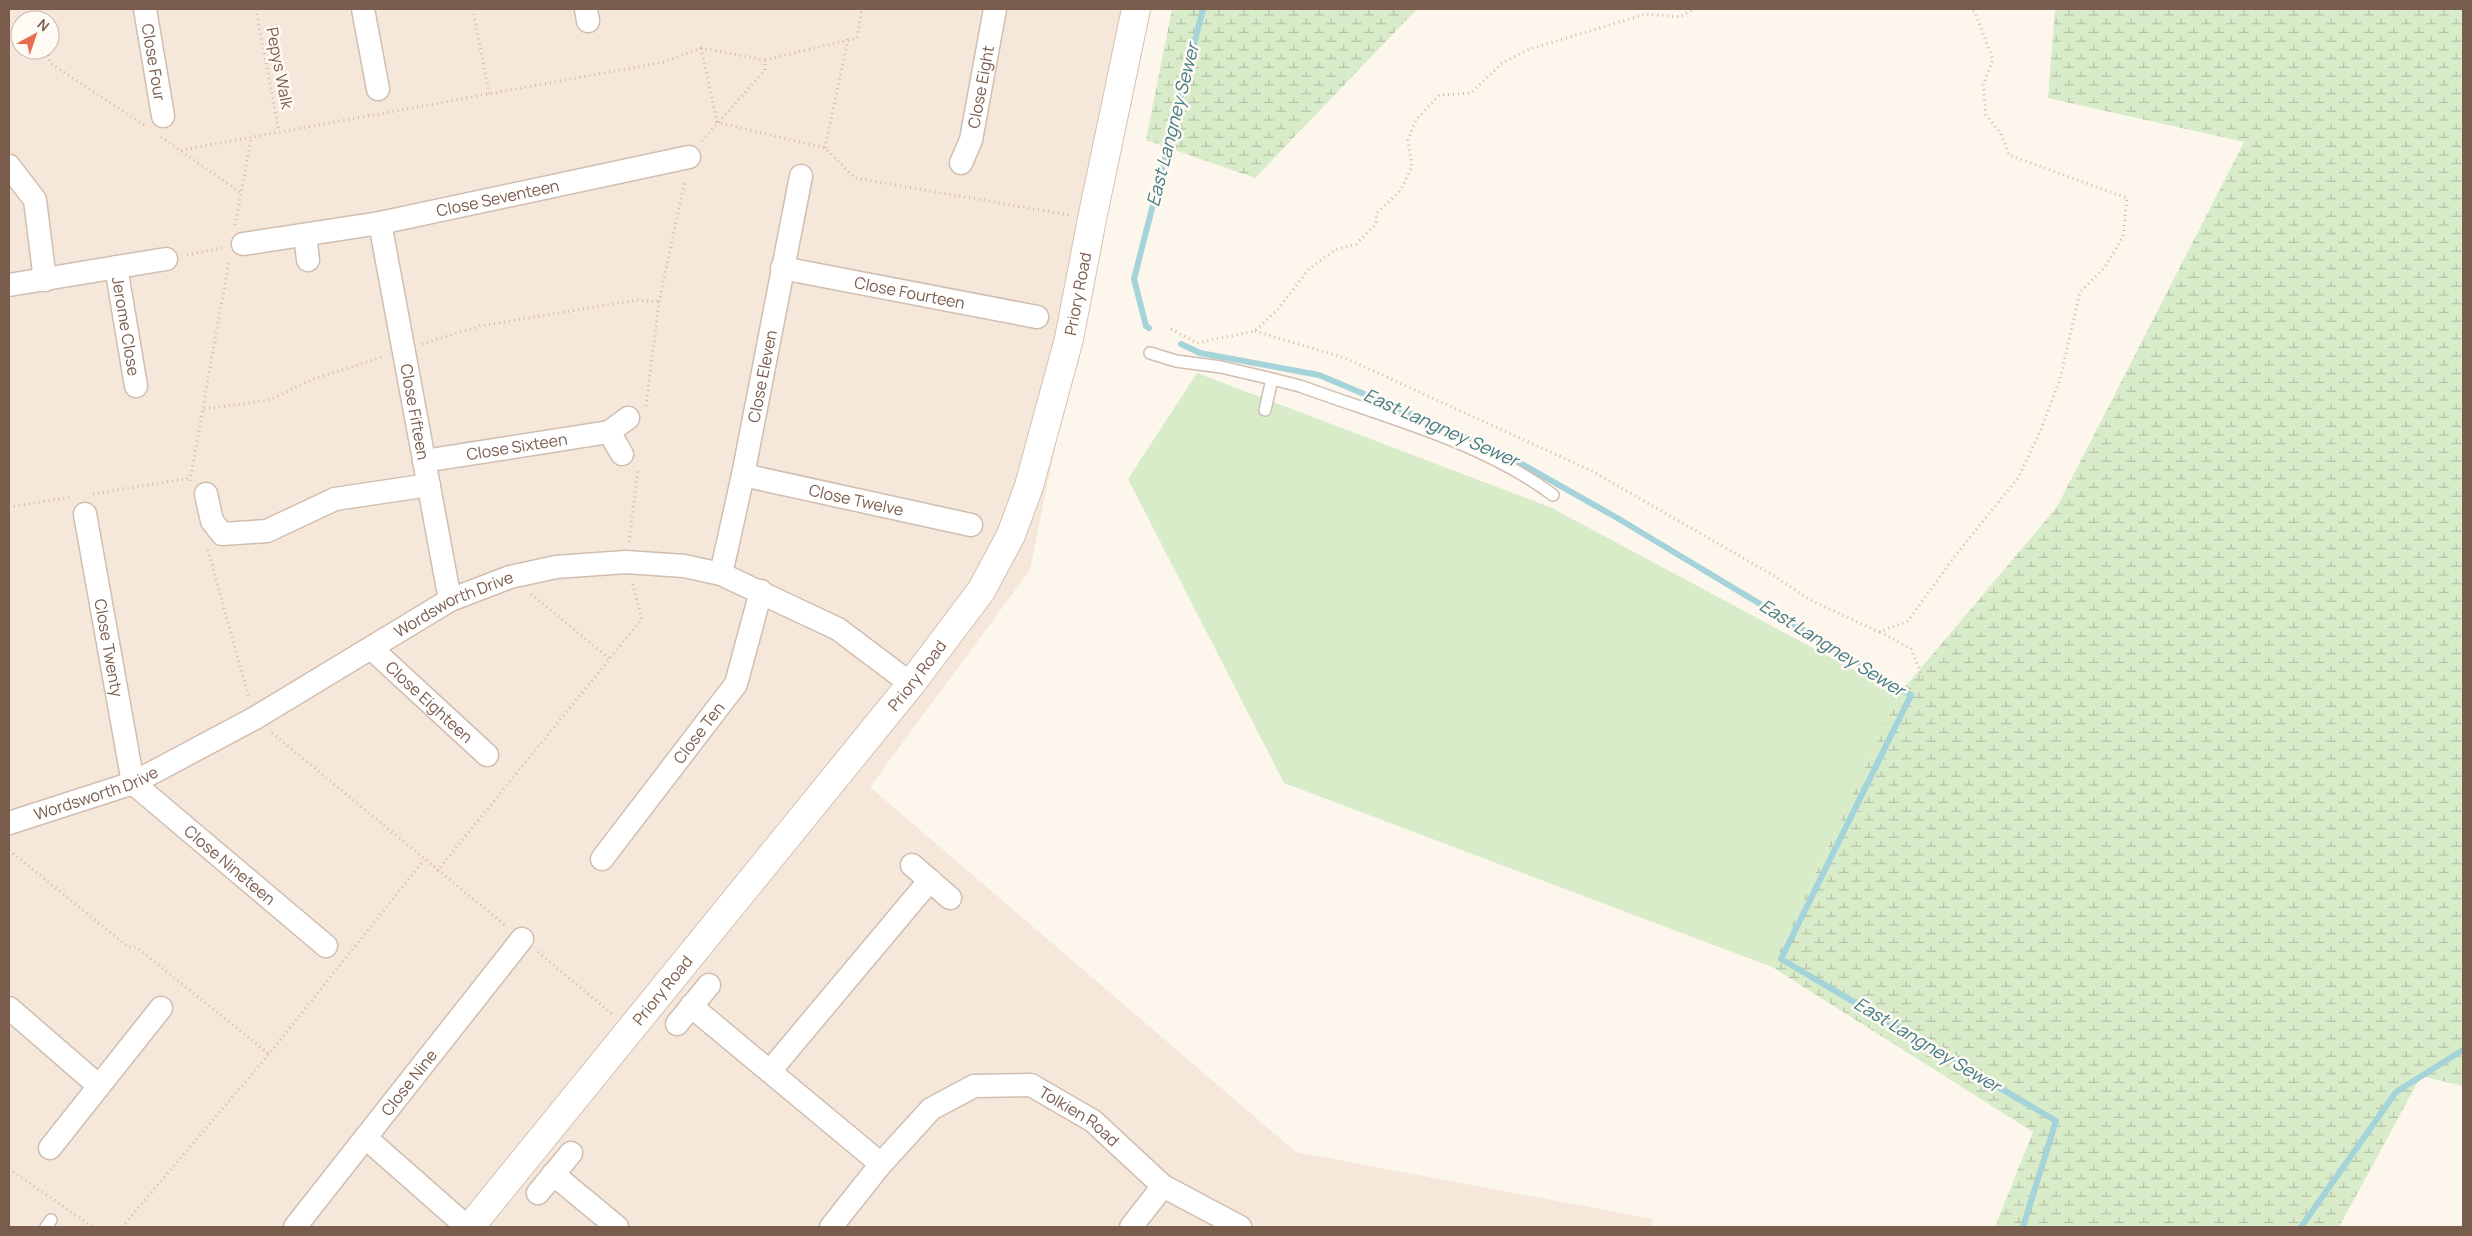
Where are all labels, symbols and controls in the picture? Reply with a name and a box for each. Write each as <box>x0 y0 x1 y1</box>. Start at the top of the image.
north arrow <box>10 10 60 60</box>
text: N <box>34 14 54 35</box>
street label: Close Four <box>137 22 171 103</box>
street label: Pepys Walk <box>261 25 299 112</box>
water label: East Langney Sewer <box>1140 38 1204 209</box>
street label: Close Eight <box>962 44 999 130</box>
street label: Close Seventeen <box>434 174 561 222</box>
street label: Priory Road <box>1059 251 1096 337</box>
street label: Close Fourteen <box>852 271 967 314</box>
street label: Jerome Close <box>107 275 145 377</box>
street label: Close Eleven <box>742 328 782 424</box>
street label: Close Fifteen <box>395 362 435 462</box>
water label: East Langney Sewer <box>1360 382 1525 473</box>
street label: Close Sixteen <box>465 428 569 465</box>
street label: Close Twelve <box>807 479 906 521</box>
street label: Wordsworth Drive <box>390 566 516 642</box>
water label: East Langney Sewer <box>1755 593 1912 703</box>
street label: Close Twenty <box>89 597 129 699</box>
street label: Priory Road <box>883 635 951 715</box>
street label: Close Eighteen <box>381 656 478 748</box>
street label: Close Ten <box>668 697 729 768</box>
street label: Wordsworth Drive <box>31 761 162 825</box>
street label: Close Nineteen <box>180 820 280 910</box>
street label: Priory Road <box>627 951 697 1030</box>
water label: East Langney Sewer <box>1850 991 2007 1099</box>
street label: Close Nine <box>376 1045 442 1120</box>
street label: Tolkien Road <box>1035 1081 1124 1151</box>

